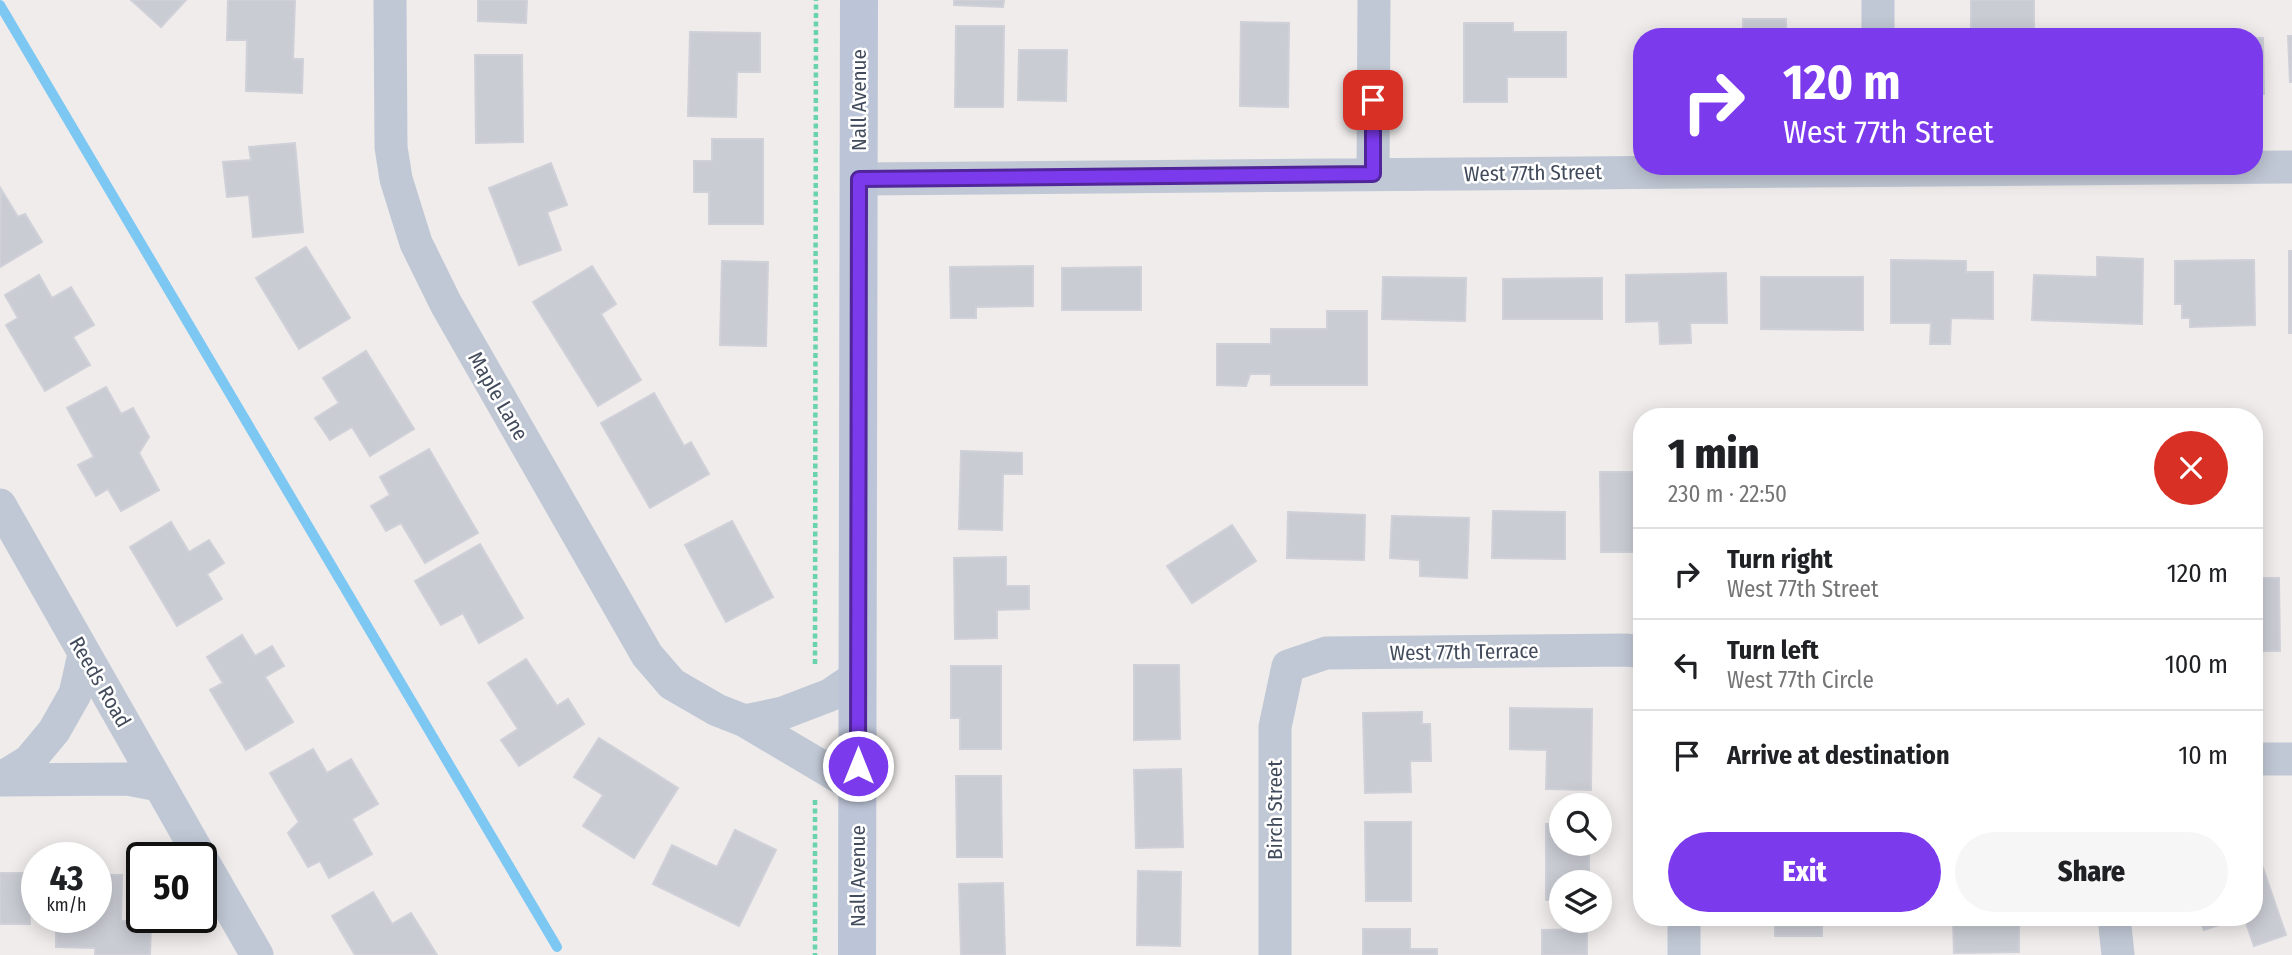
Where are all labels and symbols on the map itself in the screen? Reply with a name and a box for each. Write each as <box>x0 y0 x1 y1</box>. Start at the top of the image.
street label: Nall Avenue <box>846 49 872 151</box>
pin <box>1343 70 1403 130</box>
street label: West 77th Street <box>1464 159 1602 187</box>
street label: Maple Lane <box>462 347 534 445</box>
street label: Reeds Road <box>64 632 136 732</box>
street label: West 77th Terrace <box>1389 638 1539 666</box>
position arrow <box>821 729 895 803</box>
street label: Birch Street <box>1262 760 1288 860</box>
street label: Nall Avenue <box>845 825 871 927</box>
speed limit sign: 50 <box>126 842 217 933</box>

